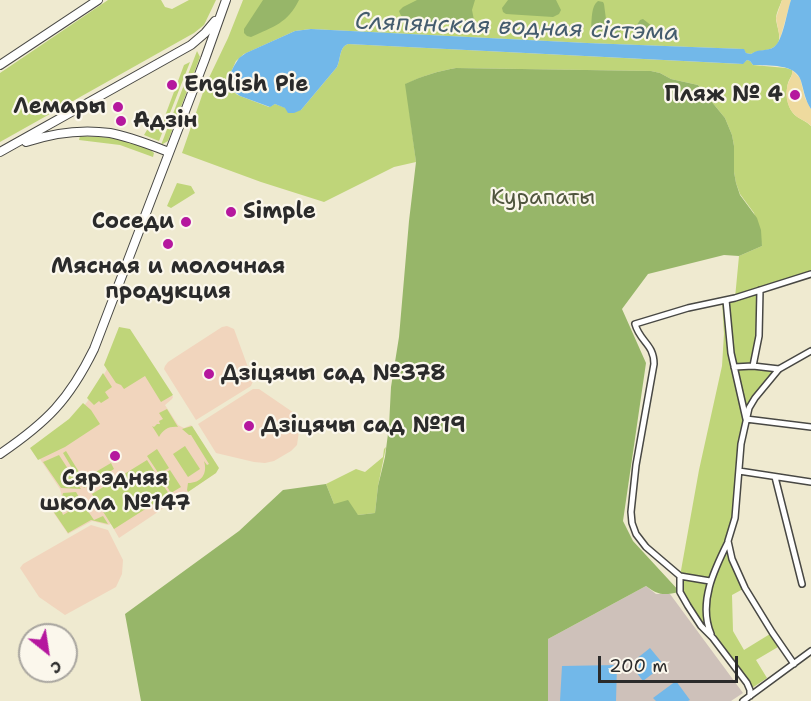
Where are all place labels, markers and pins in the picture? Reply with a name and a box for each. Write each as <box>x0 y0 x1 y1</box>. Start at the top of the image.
place label: English Pie <box>184 72 308 98</box>
marker: English Pie <box>165 78 179 92</box>
place label: Пляж № 4 <box>665 82 783 108</box>
marker: Пляж № 4 <box>788 88 802 102</box>
place label: Лемары <box>13 94 106 120</box>
marker: Лемары <box>111 100 125 114</box>
place label: Адзін <box>133 108 198 134</box>
marker: Адзін <box>114 114 128 128</box>
place label: Simple <box>243 199 316 225</box>
marker: Simple <box>224 205 238 219</box>
place label: Соседи <box>92 209 174 235</box>
marker: Соседи <box>179 215 193 229</box>
marker: Мясная и молочная продукция <box>161 237 175 251</box>
place label: Мясная и молочная продукция <box>51 254 285 306</box>
place label: Дзіцячы сад №378 <box>221 361 446 387</box>
marker: Дзіцячы сад №378 <box>202 367 216 381</box>
place label: Дзіцячы сад №19 <box>261 413 466 439</box>
marker: Дзіцячы сад №19 <box>242 419 256 433</box>
marker: Сярэдняя школа №147 <box>108 449 122 463</box>
place label: Сярэдняя школа №147 <box>39 466 191 518</box>

